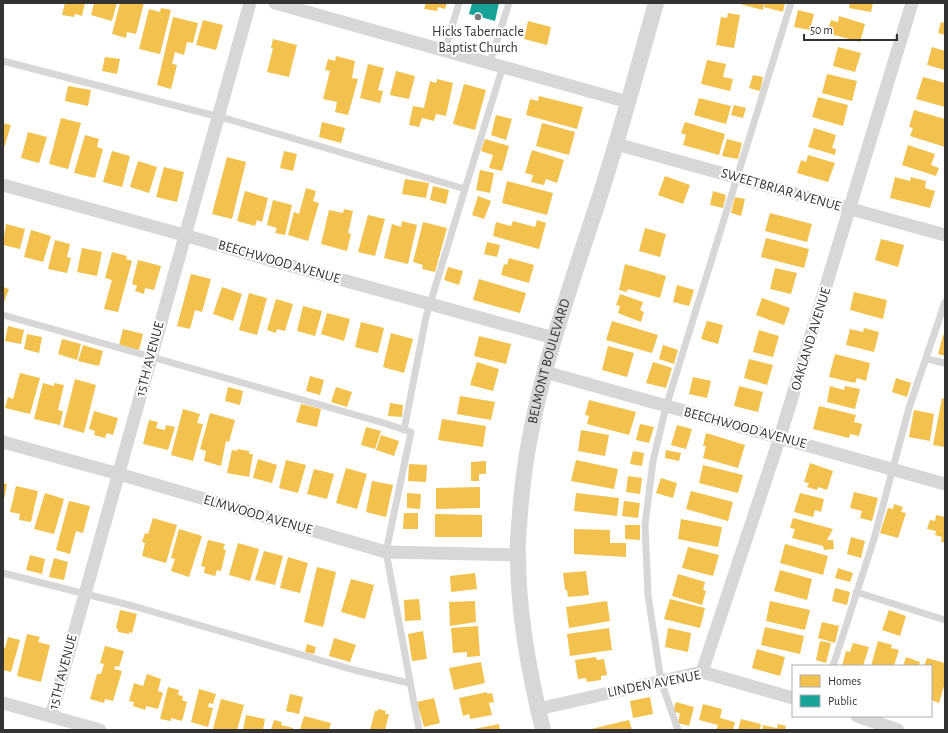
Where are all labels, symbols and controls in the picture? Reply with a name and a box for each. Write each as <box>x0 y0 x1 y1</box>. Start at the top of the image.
marker: Hicks Tabernacle Baptist Church <box>473 12 483 22</box>
scale bar <box>804 16 897 42</box>
text: 50 m <box>810 24 833 36</box>
place label: Hicks Tabernacle Baptist Church <box>432 25 524 55</box>
street label: SWEETBRIAR AVENUE <box>719 166 843 214</box>
street label: BEECHWOOD AVENUE <box>216 238 342 286</box>
street label: OAKLAND AVENUE <box>789 286 833 392</box>
street label: BELMONT BOULEVARD <box>526 297 573 425</box>
street label: 15TH AVENUE <box>133 320 167 398</box>
street label: BEECHWOOD AVENUE <box>682 405 808 451</box>
street label: ELMWOOD AVENUE <box>202 493 314 537</box>
street label: 15TH AVENUE <box>46 633 80 711</box>
legend <box>792 665 932 717</box>
street label: LINDEN AVENUE <box>606 668 702 700</box>
text: Homes <box>828 675 861 687</box>
text: Public <box>828 695 857 707</box>

